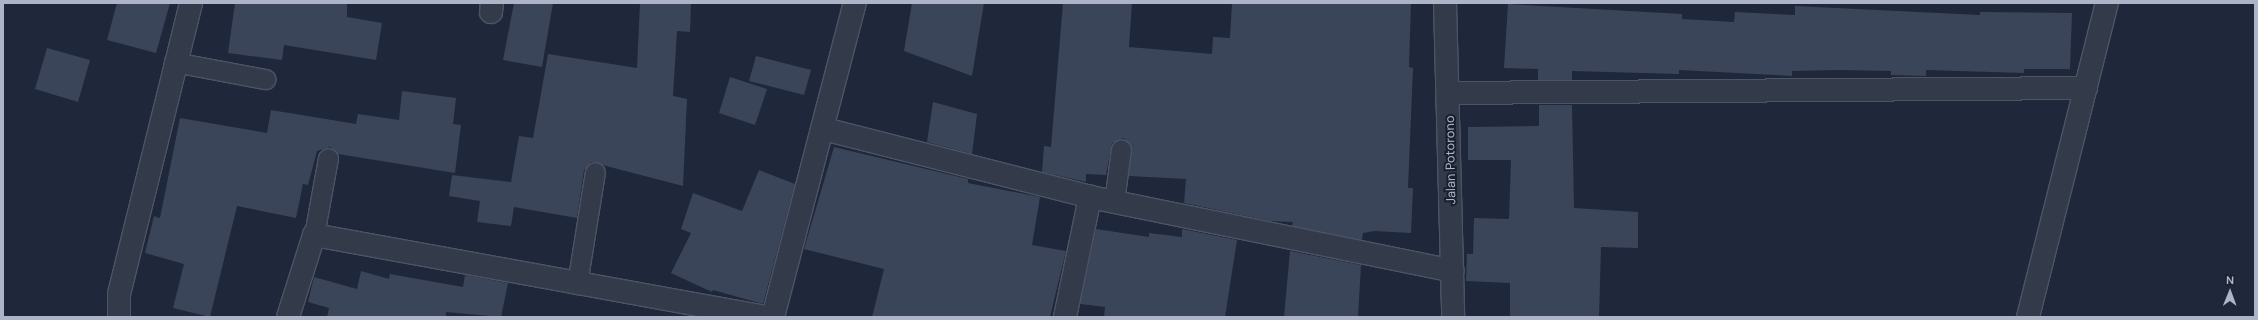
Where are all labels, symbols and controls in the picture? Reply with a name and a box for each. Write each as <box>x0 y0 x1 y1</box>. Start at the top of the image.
street label: Jalan Potorono <box>1442 115 1460 205</box>
north arrow <box>2210 272 2250 312</box>
text: N <box>2226 273 2234 287</box>

